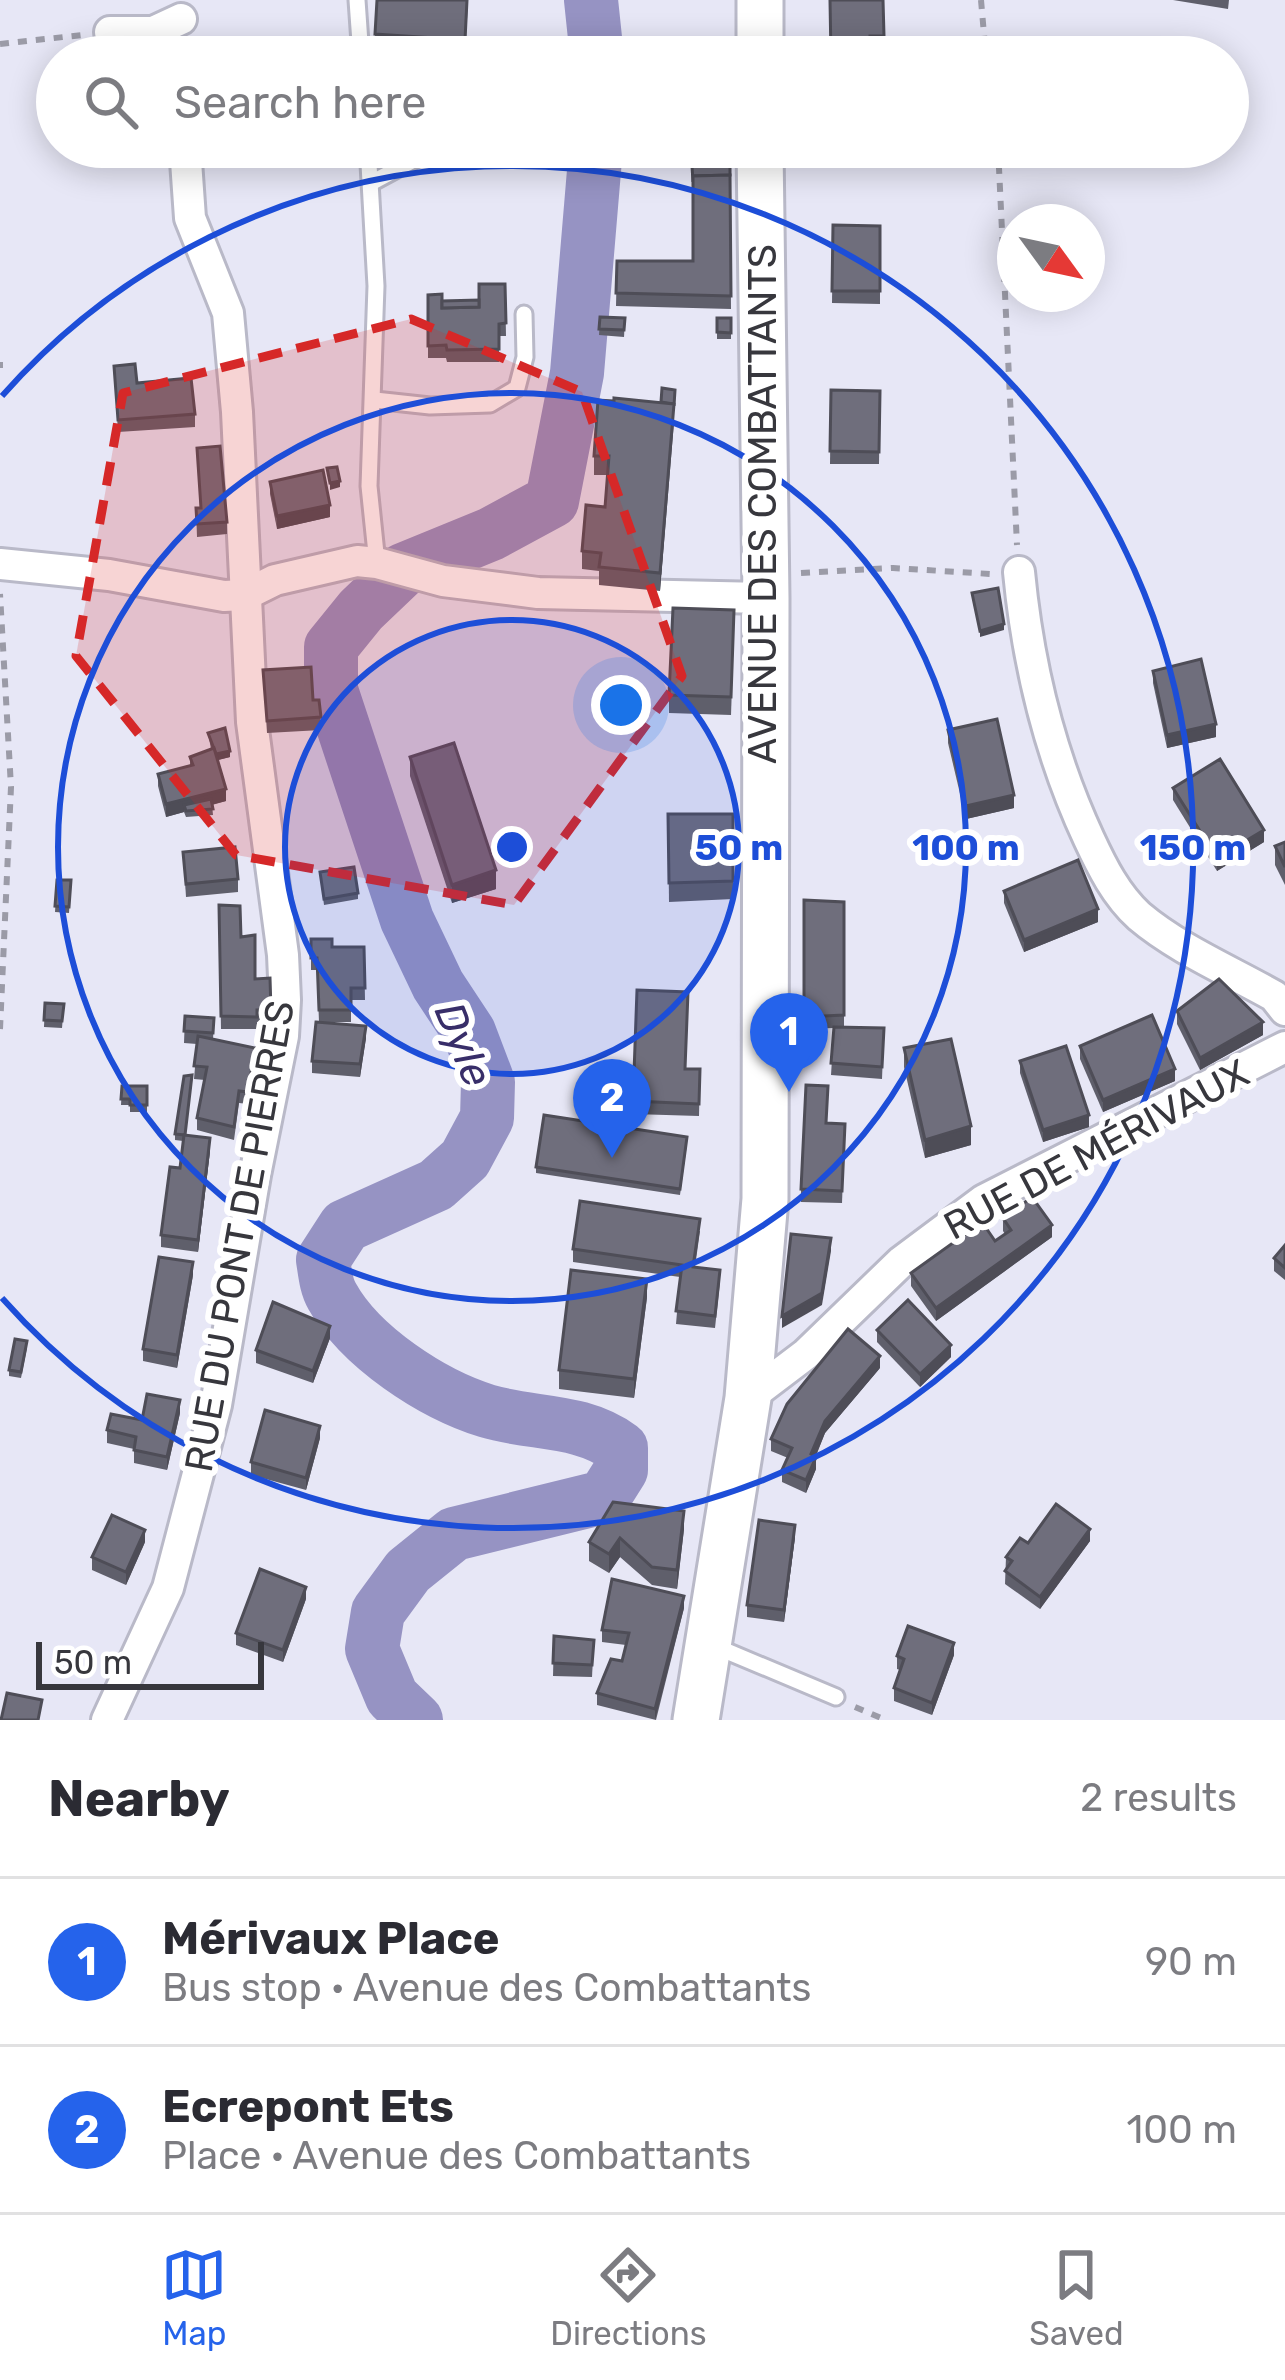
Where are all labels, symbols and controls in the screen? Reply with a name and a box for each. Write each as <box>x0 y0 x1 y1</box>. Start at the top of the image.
search box <box>36 36 1249 168</box>
icon: search <box>78 69 144 135</box>
text: Search here <box>174 76 426 129</box>
north arrow <box>997 204 1105 312</box>
street label: AVENUE DES COMBATTANTS <box>740 244 786 764</box>
your location <box>591 675 651 735</box>
centre of rings <box>491 826 533 868</box>
text: 50 m <box>695 826 783 869</box>
text: 100 m <box>912 826 1020 869</box>
text: 150 m <box>1140 826 1246 869</box>
pin: 1 <box>750 993 828 1092</box>
water label: Dyle <box>424 995 502 1094</box>
street label: RUE DU PONT DE PIERRES <box>176 997 304 1475</box>
street label: RUE DE MÉRIVAUX <box>936 1050 1257 1250</box>
pin: 2 <box>573 1059 651 1158</box>
scale bar <box>36 1636 264 1689</box>
text: 50 m <box>54 1643 132 1682</box>
text: Nearby <box>48 1768 230 1829</box>
text: 2 results <box>1080 1775 1237 1821</box>
text: Mérivaux Place <box>162 1912 500 1965</box>
text: 1 <box>77 1939 97 1985</box>
text: 90 m <box>1145 1939 1237 1985</box>
text: Bus stop · Avenue des Combattants <box>162 1965 811 2011</box>
text: Ecrepont Ets <box>162 2080 454 2133</box>
text: 2 <box>74 2107 100 2153</box>
text: 100 m <box>1127 2107 1237 2153</box>
text: Place · Avenue des Combattants <box>162 2133 751 2179</box>
tab: Map <box>161 2242 227 2353</box>
tab: Directions <box>550 2242 707 2353</box>
tab: Saved <box>1029 2242 1124 2353</box>

